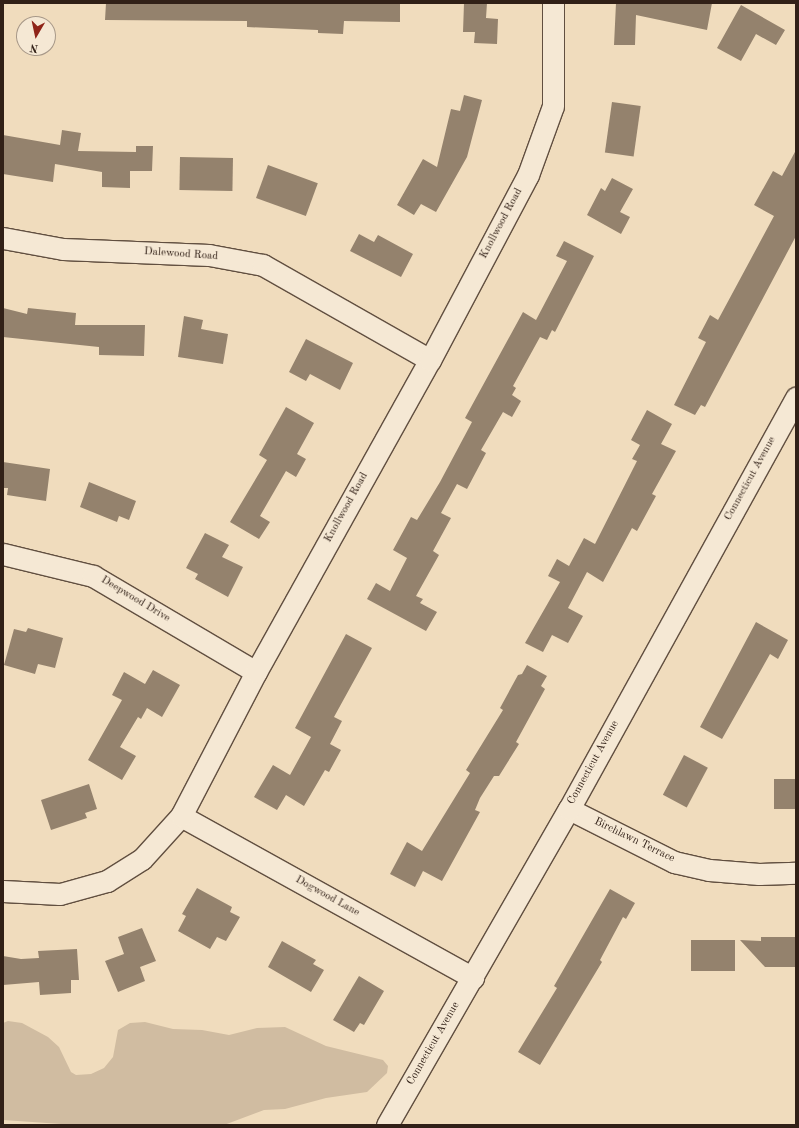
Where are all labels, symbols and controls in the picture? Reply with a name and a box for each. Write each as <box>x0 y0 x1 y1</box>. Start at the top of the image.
north arrow <box>16 16 56 56</box>
text: N <box>29 41 39 53</box>
street label: Knollwood Road <box>478 187 526 261</box>
street label: Dalewood Road <box>143 246 219 264</box>
street label: Connecticut Avenue <box>722 435 780 523</box>
street label: Knollwood Road <box>322 471 372 545</box>
street label: Deepwood Drive <box>98 574 172 626</box>
street label: Connecticut Avenue <box>565 719 623 807</box>
street label: Birchlawn Terrace <box>592 816 676 866</box>
street label: Dogwood Lane <box>293 874 361 920</box>
street label: Connecticut Avenue <box>405 1000 463 1088</box>

